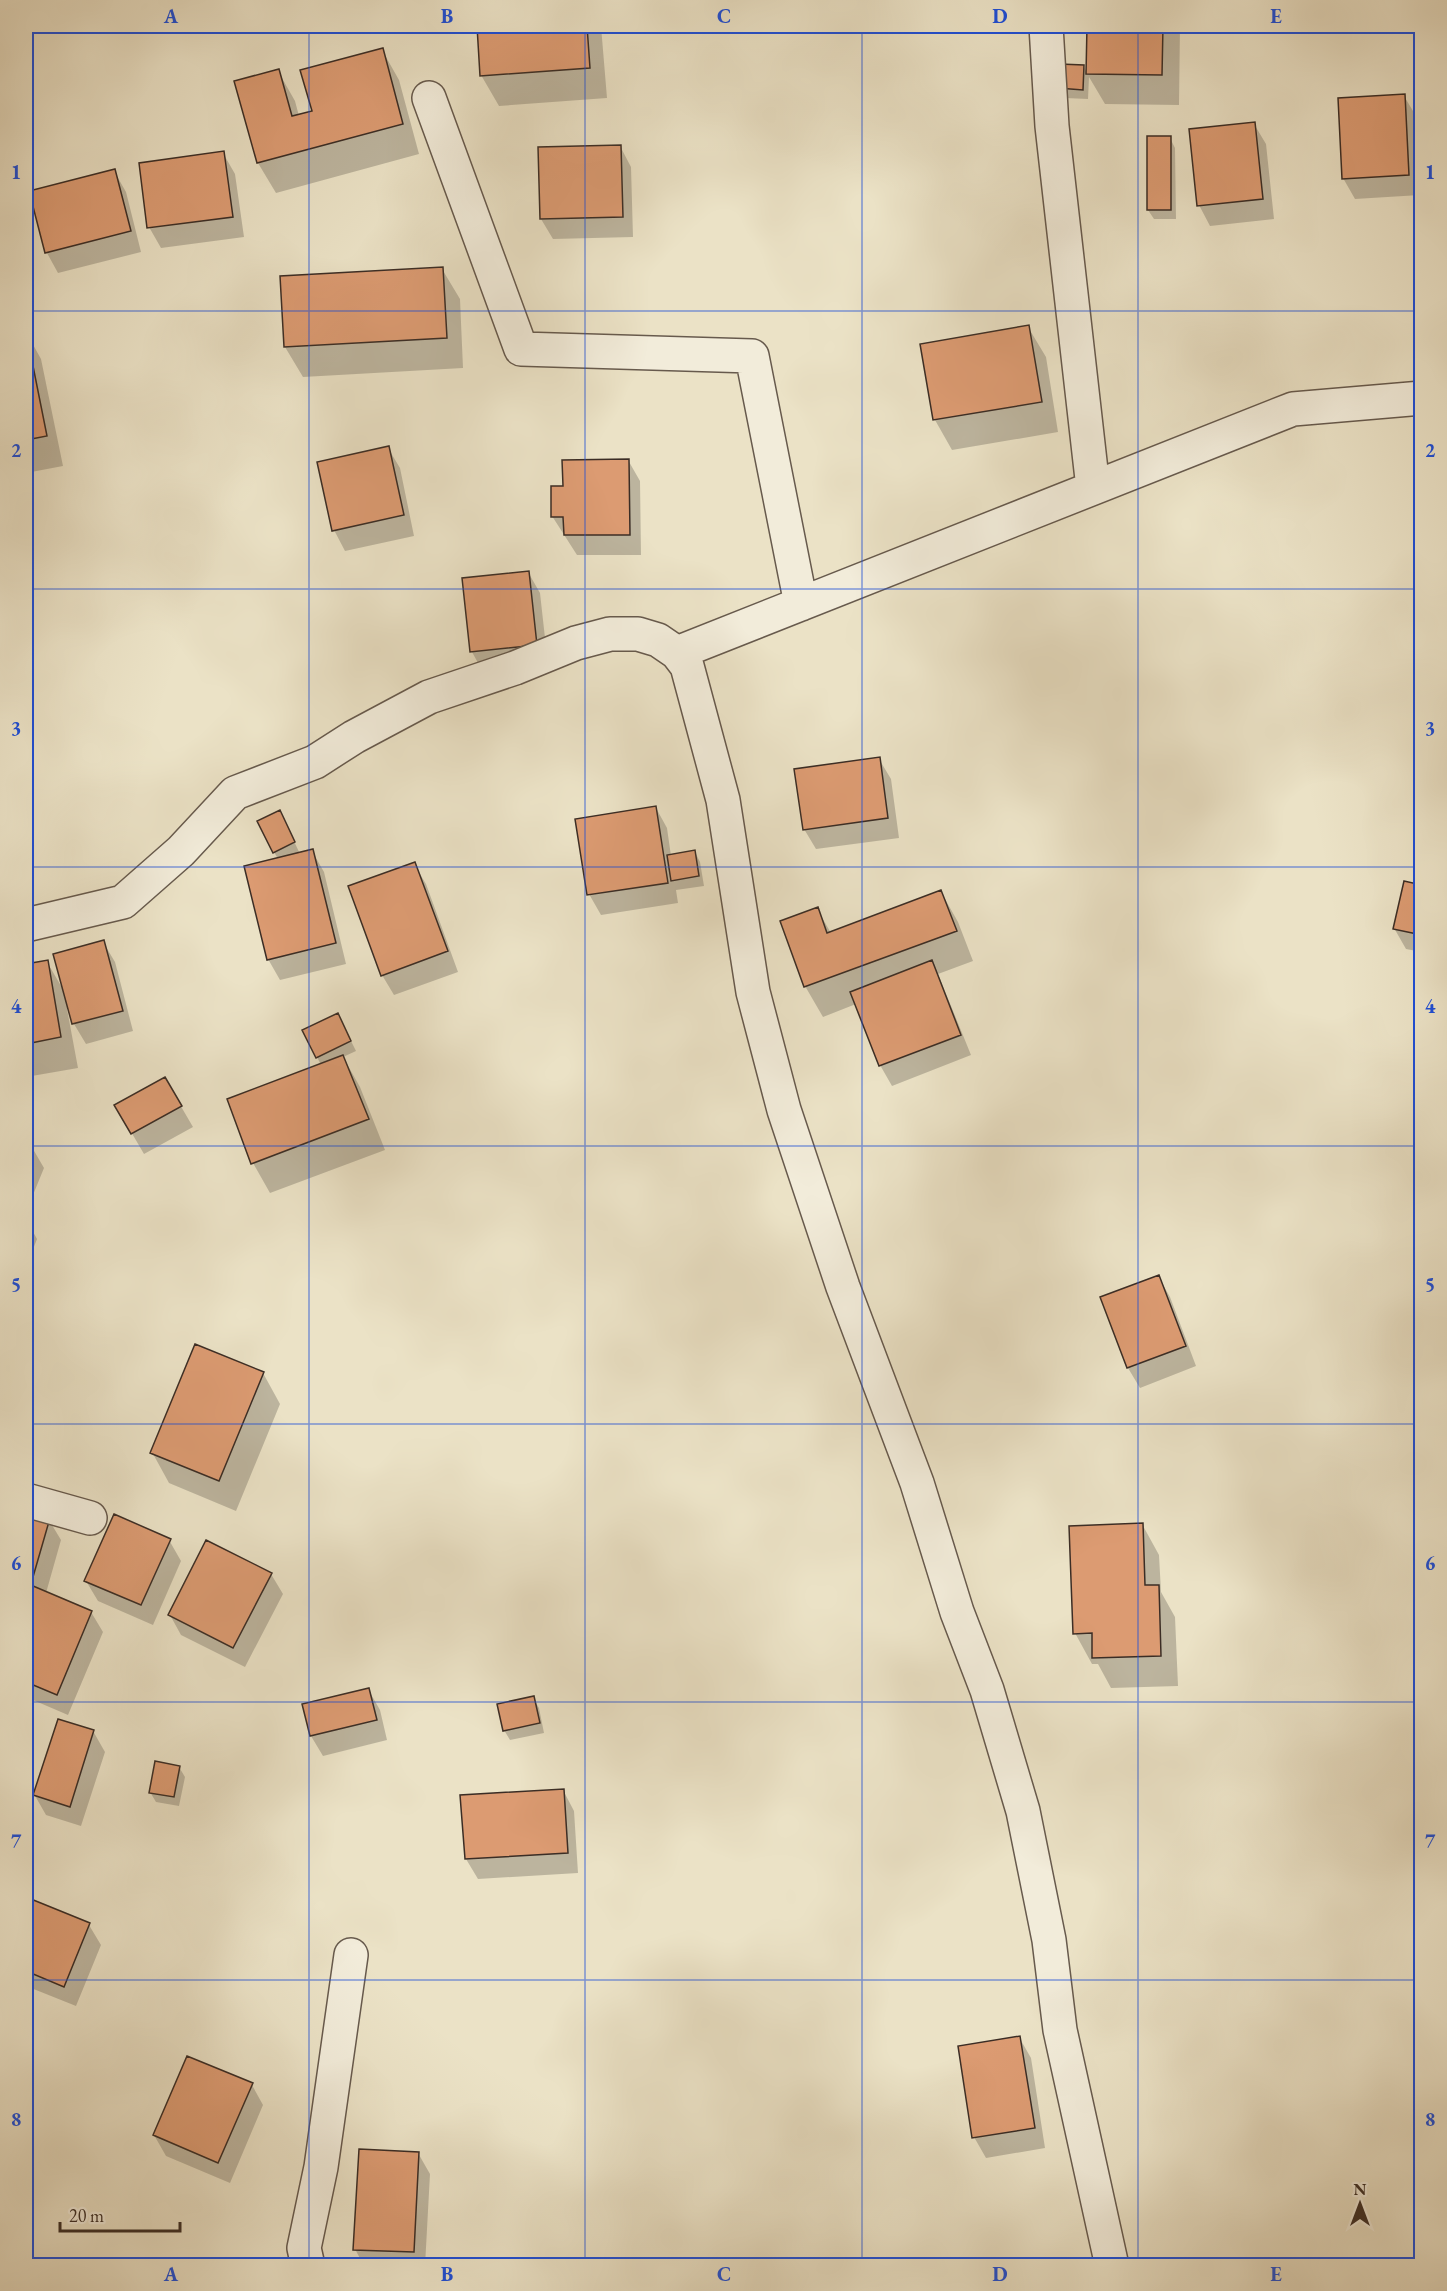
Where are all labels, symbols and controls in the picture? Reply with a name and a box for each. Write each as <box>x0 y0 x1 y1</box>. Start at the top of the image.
text: A <box>163 3 179 29</box>
text: B <box>441 3 453 29</box>
text: C <box>717 3 731 29</box>
text: D <box>992 3 1008 29</box>
text: E <box>1270 3 1282 29</box>
text: 1 <box>11 159 21 185</box>
text: 1 <box>1425 159 1435 185</box>
text: 2 <box>11 437 22 463</box>
text: 2 <box>1425 437 1436 463</box>
text: 3 <box>11 715 21 741</box>
text: 3 <box>1425 715 1435 741</box>
text: 4 <box>11 993 22 1019</box>
text: 4 <box>1425 993 1436 1019</box>
text: 5 <box>11 1271 21 1297</box>
text: 5 <box>1425 1271 1435 1297</box>
text: 6 <box>11 1550 22 1576</box>
text: 6 <box>1425 1550 1436 1576</box>
text: 7 <box>11 1828 22 1854</box>
text: 7 <box>1425 1828 1436 1854</box>
text: 8 <box>11 2106 21 2132</box>
text: 8 <box>1425 2106 1435 2132</box>
north arrow <box>1330 2174 1390 2234</box>
text: N <box>1354 2179 1367 2200</box>
scale bar <box>60 2195 180 2233</box>
text: 20 m <box>69 2204 104 2227</box>
text: A <box>163 2261 179 2287</box>
text: B <box>441 2261 453 2287</box>
text: C <box>717 2261 731 2287</box>
text: D <box>992 2261 1008 2287</box>
text: E <box>1270 2261 1282 2287</box>

